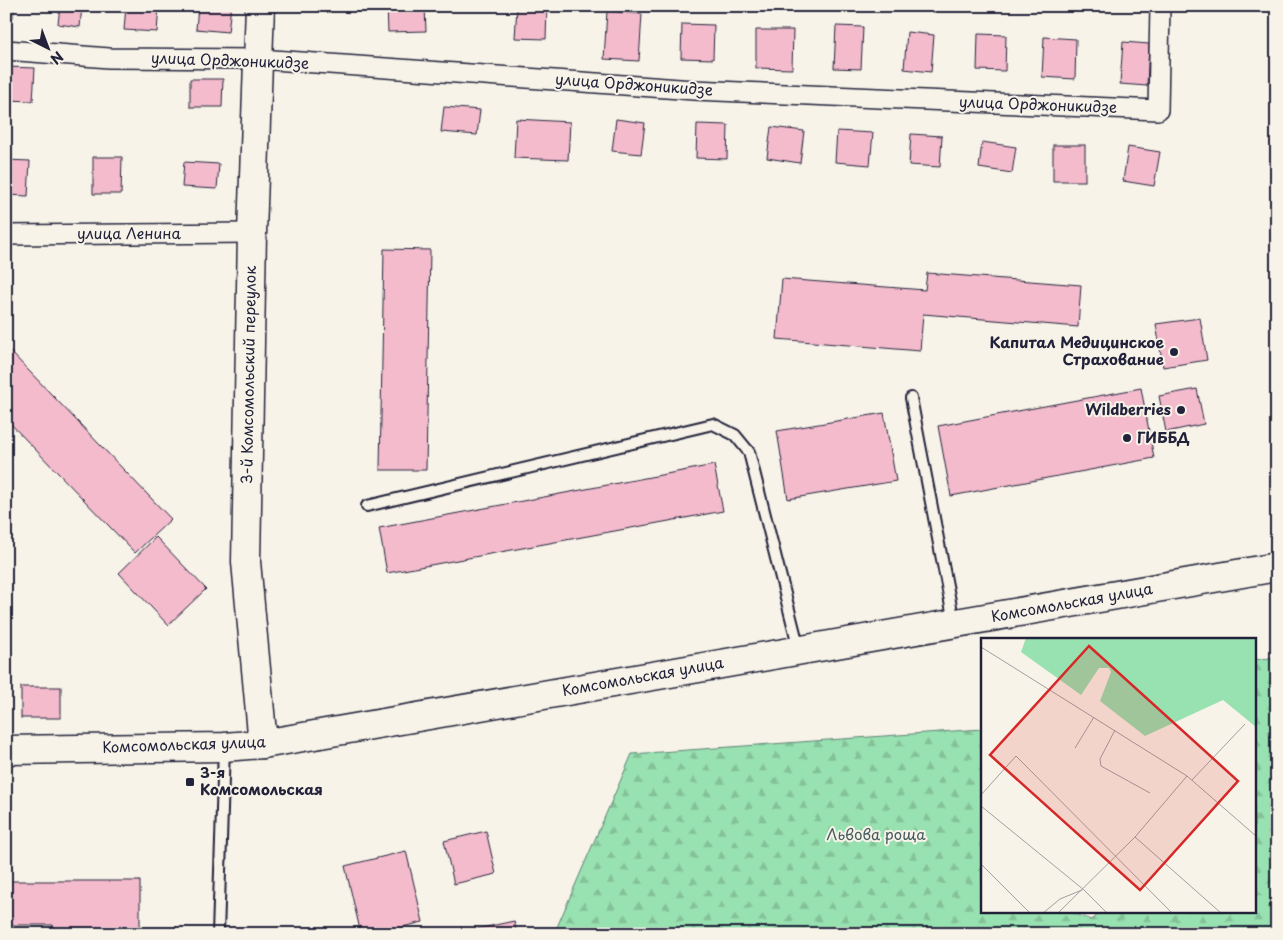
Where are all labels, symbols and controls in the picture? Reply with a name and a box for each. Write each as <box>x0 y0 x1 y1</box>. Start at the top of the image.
north arrow <box>22 22 72 72</box>
street label: улица Орджоникидзе <box>151 45 310 74</box>
text: N <box>46 47 68 70</box>
street label: улица Орджоникидзе <box>554 67 714 100</box>
street label: улица Орджоникидзе <box>959 89 1118 118</box>
street label: улица Ленина <box>77 221 182 244</box>
street label: 3-й Комсомольский переулок <box>234 266 261 484</box>
place label: Капитал Медицинское Страхование <box>989 330 1165 370</box>
marker: Капитал Медицинское Страхование <box>1168 346 1180 358</box>
place label: Wildberries <box>1085 397 1171 420</box>
marker: Wildberries <box>1175 404 1187 416</box>
place label: ГИББД <box>1137 425 1190 448</box>
marker: ГИББД <box>1121 432 1133 444</box>
street label: Комсомольская улица <box>989 576 1155 627</box>
inset map <box>981 638 1256 912</box>
street label: Комсомольская улица <box>560 650 726 701</box>
street label: Комсомольская улица <box>102 729 267 758</box>
place label: 3-я Комсомольская <box>200 760 323 800</box>
marker: 3-я Комсомольская <box>184 776 196 788</box>
park label: Львова роща <box>827 822 926 845</box>

